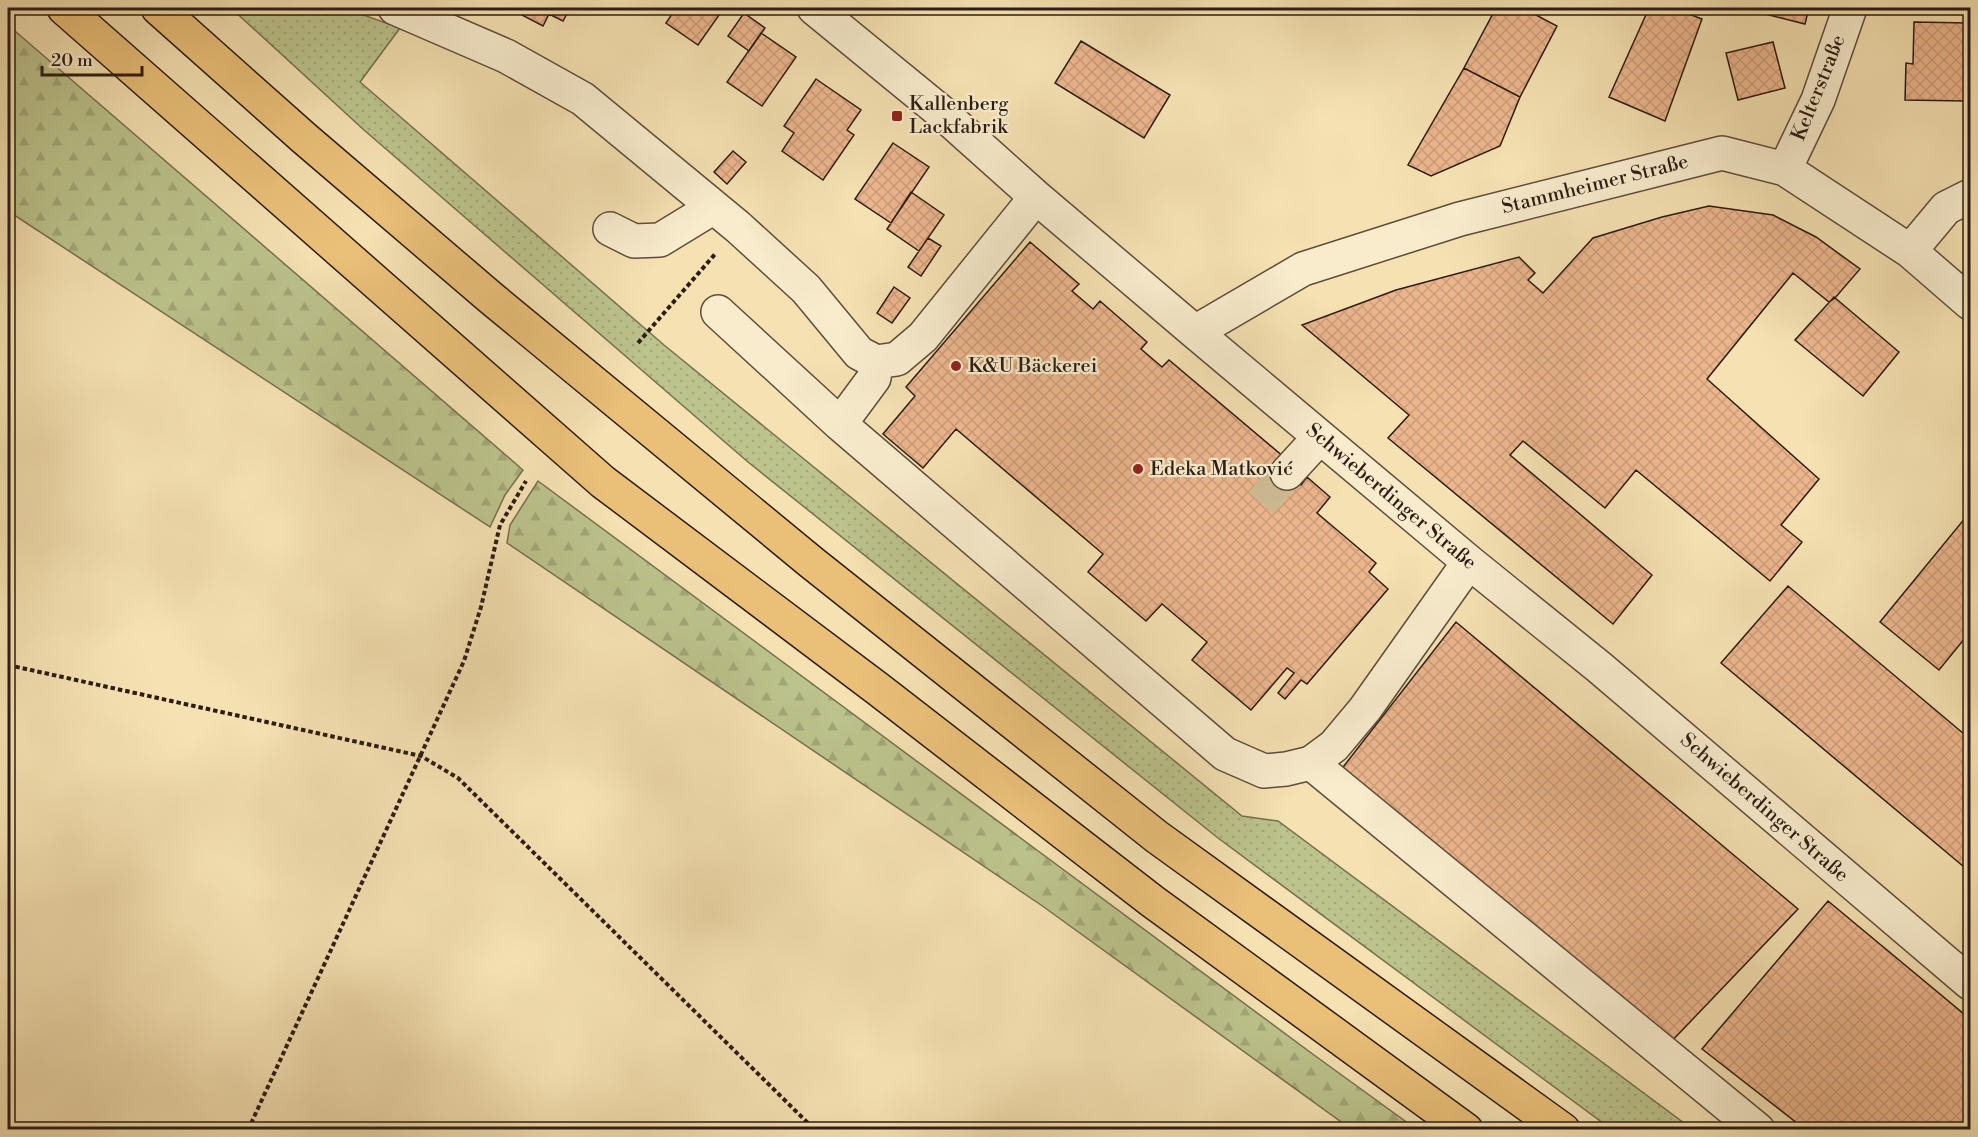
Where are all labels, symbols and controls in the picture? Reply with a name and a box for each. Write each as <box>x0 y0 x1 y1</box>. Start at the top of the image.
street label: Kelterstraße <box>1786 31 1852 145</box>
scale bar <box>42 39 142 77</box>
text: 20 m <box>51 49 93 72</box>
place label: Kallenberg Lackfabrik <box>909 92 1009 140</box>
marker: Kallenberg Lackfabrik <box>890 109 904 123</box>
street label: Stammheimer Straße <box>1499 150 1691 220</box>
place label: K&U Bäckerei <box>968 354 1098 379</box>
marker: K&U Bäckerei <box>949 359 963 373</box>
street label: Schwieberdinger Straße <box>1301 418 1481 576</box>
place label: Edeka Matković <box>1150 457 1293 482</box>
marker: Edeka Matković <box>1131 462 1145 476</box>
street label: Schwieberdinger Straße <box>1675 728 1853 888</box>

